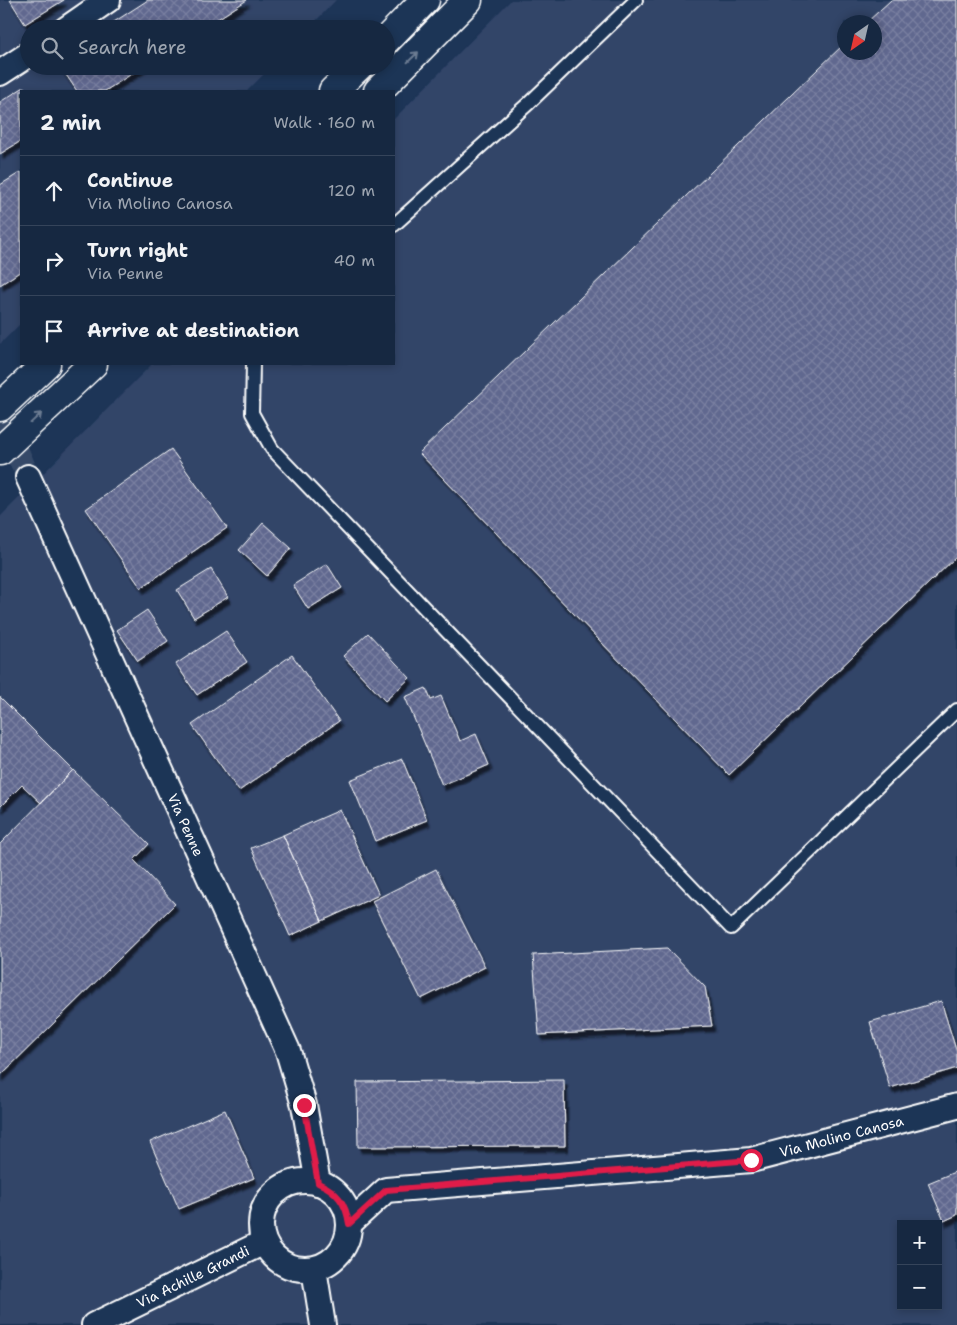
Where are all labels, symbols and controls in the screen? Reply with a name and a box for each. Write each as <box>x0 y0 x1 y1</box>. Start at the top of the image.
north arrow <box>837 15 882 60</box>
search box <box>20 20 395 75</box>
icon: search <box>38 34 66 62</box>
text: Search here <box>78 35 187 60</box>
one-way arrow <box>406 51 419 63</box>
text: 2 min <box>40 109 101 137</box>
text: Walk · 160 m <box>274 112 375 133</box>
text: Continue <box>87 168 173 193</box>
icon: ahead <box>40 177 68 205</box>
text: 120 m <box>328 180 375 201</box>
text: Via Molino Canosa <box>87 193 233 214</box>
text: Turn right <box>87 238 188 263</box>
icon: right <box>40 247 68 275</box>
text: 40 m <box>333 250 375 271</box>
text: Via Penne <box>87 263 164 284</box>
icon: arrive <box>40 317 68 345</box>
text: Arrive at destination <box>87 318 299 343</box>
one-way arrow <box>29 412 42 424</box>
street label: Via Penne <box>164 791 208 859</box>
route end <box>293 1094 316 1117</box>
street label: Via Molino Canosa <box>777 1111 906 1161</box>
route start <box>740 1149 763 1172</box>
map controls <box>897 1220 942 1310</box>
button: + <box>897 1220 942 1265</box>
street label: Via Achille Grandi <box>133 1242 252 1312</box>
button: − <box>897 1265 942 1310</box>

